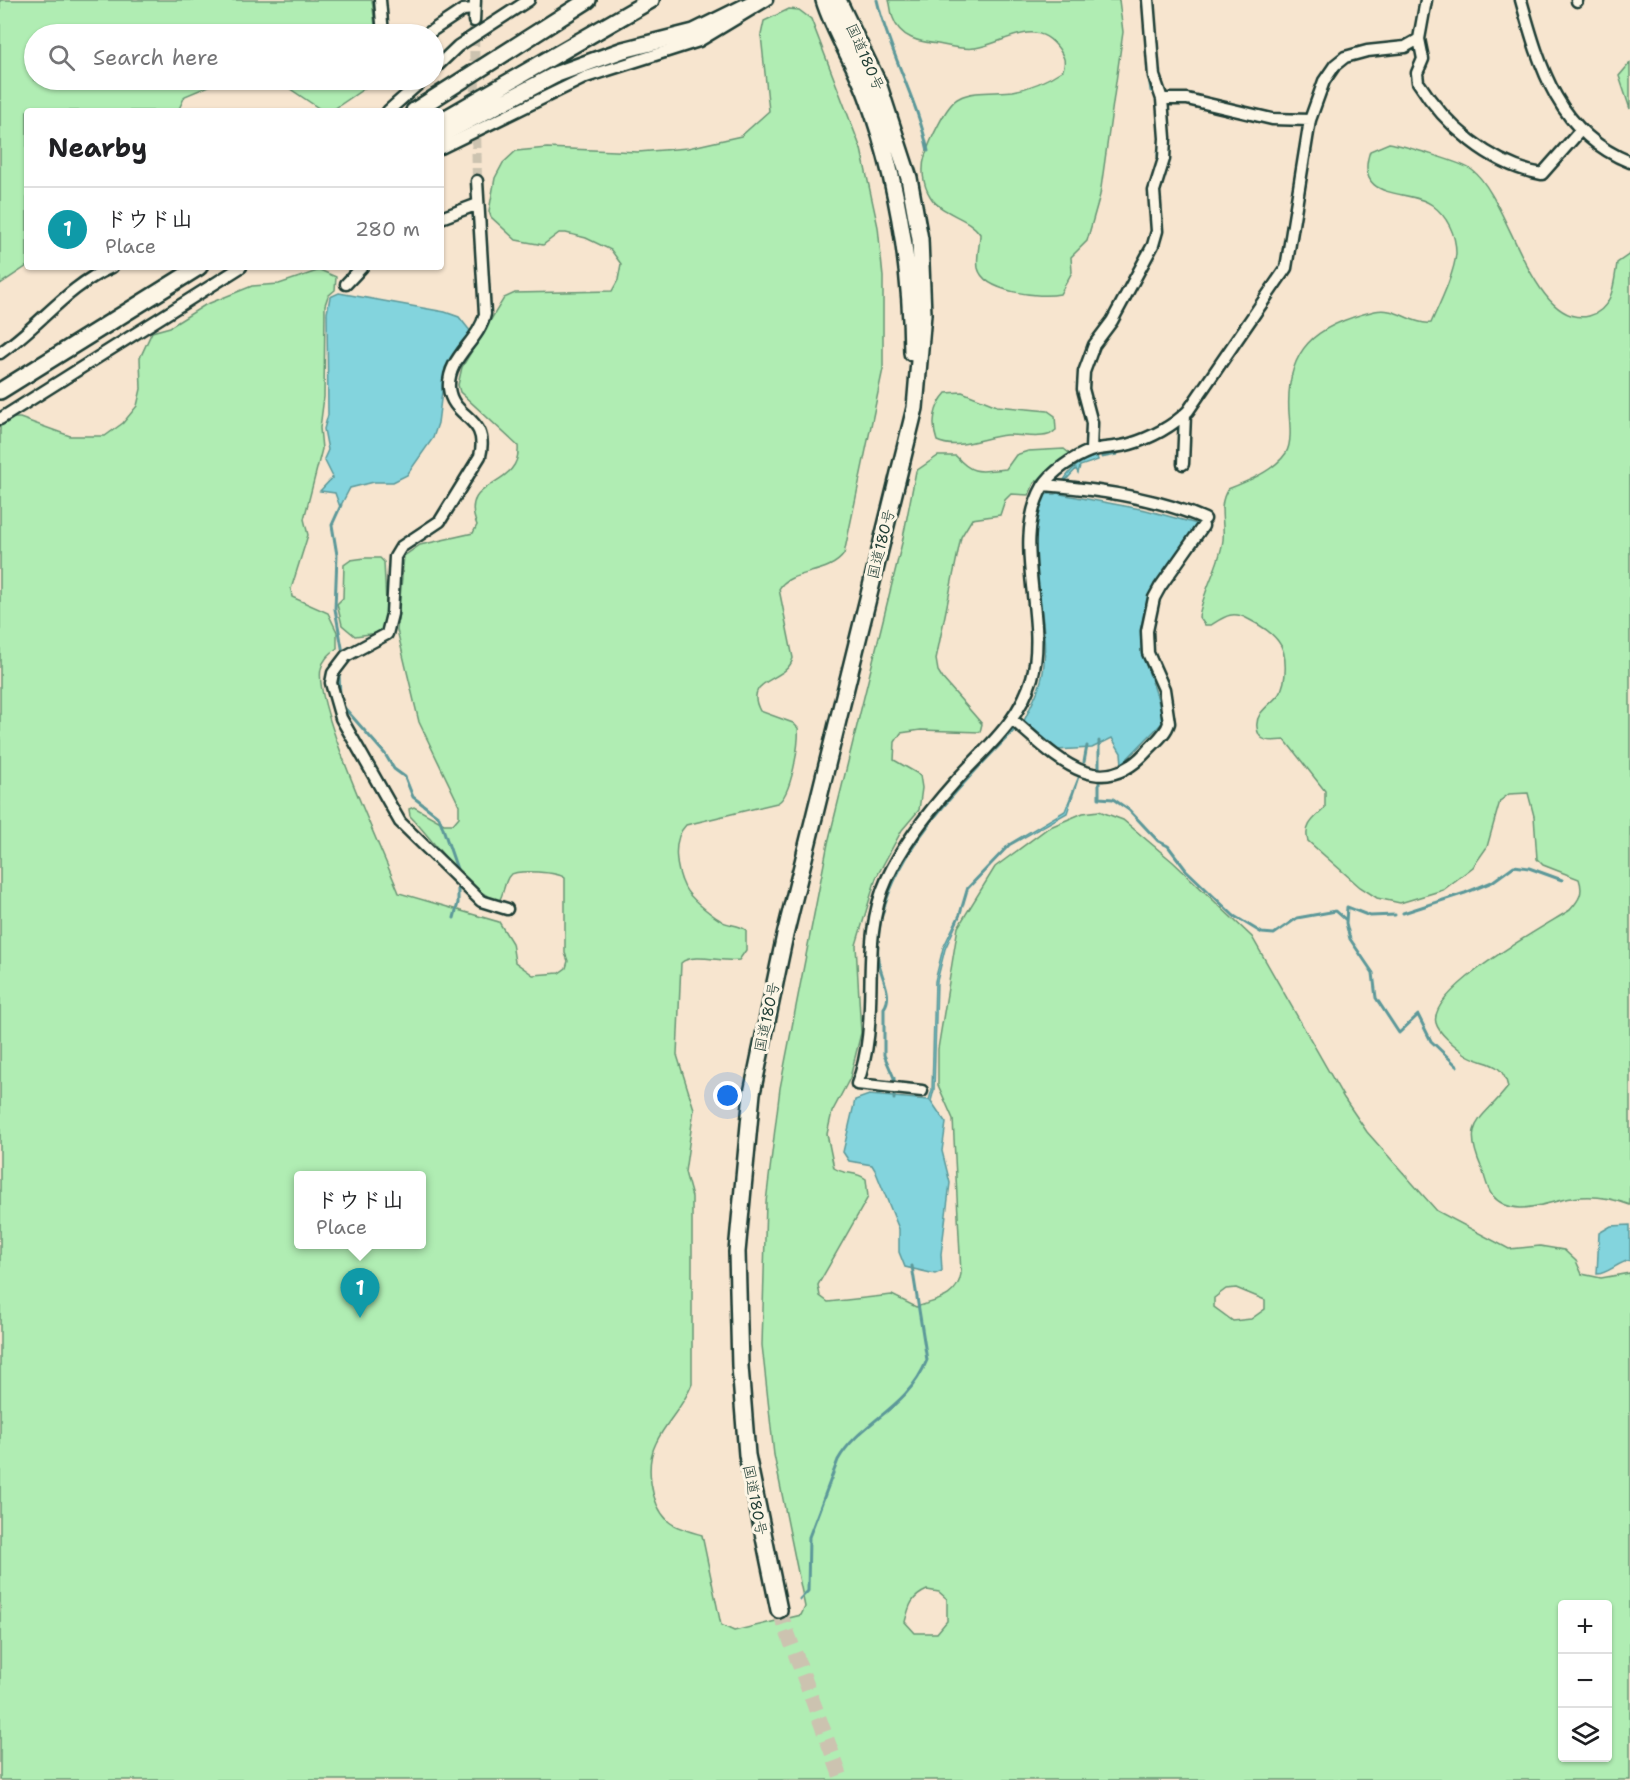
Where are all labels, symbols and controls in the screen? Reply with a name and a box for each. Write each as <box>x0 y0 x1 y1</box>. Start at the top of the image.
street label: 国道180号 <box>841 20 889 94</box>
search box <box>24 24 444 90</box>
icon: search <box>45 41 78 74</box>
text: Search here <box>93 43 219 72</box>
text: Nearby <box>48 130 147 165</box>
text: ドウド山 <box>105 204 193 233</box>
text: 1 <box>63 216 72 242</box>
text: 280 m <box>355 216 420 242</box>
text: Place <box>105 233 156 259</box>
street label: 国道180号 <box>863 507 899 581</box>
street label: 国道180号 <box>750 980 784 1054</box>
your location <box>713 1081 742 1110</box>
popup <box>294 1171 426 1249</box>
text: ドウド山 <box>316 1185 404 1214</box>
text: Place <box>316 1214 367 1240</box>
pin: 1 <box>340 1268 380 1318</box>
street label: 国道180号 <box>738 1463 772 1537</box>
map controls <box>1558 1600 1612 1762</box>
button: + <box>1558 1600 1612 1654</box>
button: − <box>1558 1654 1612 1708</box>
button: layers <box>1558 1708 1612 1762</box>

